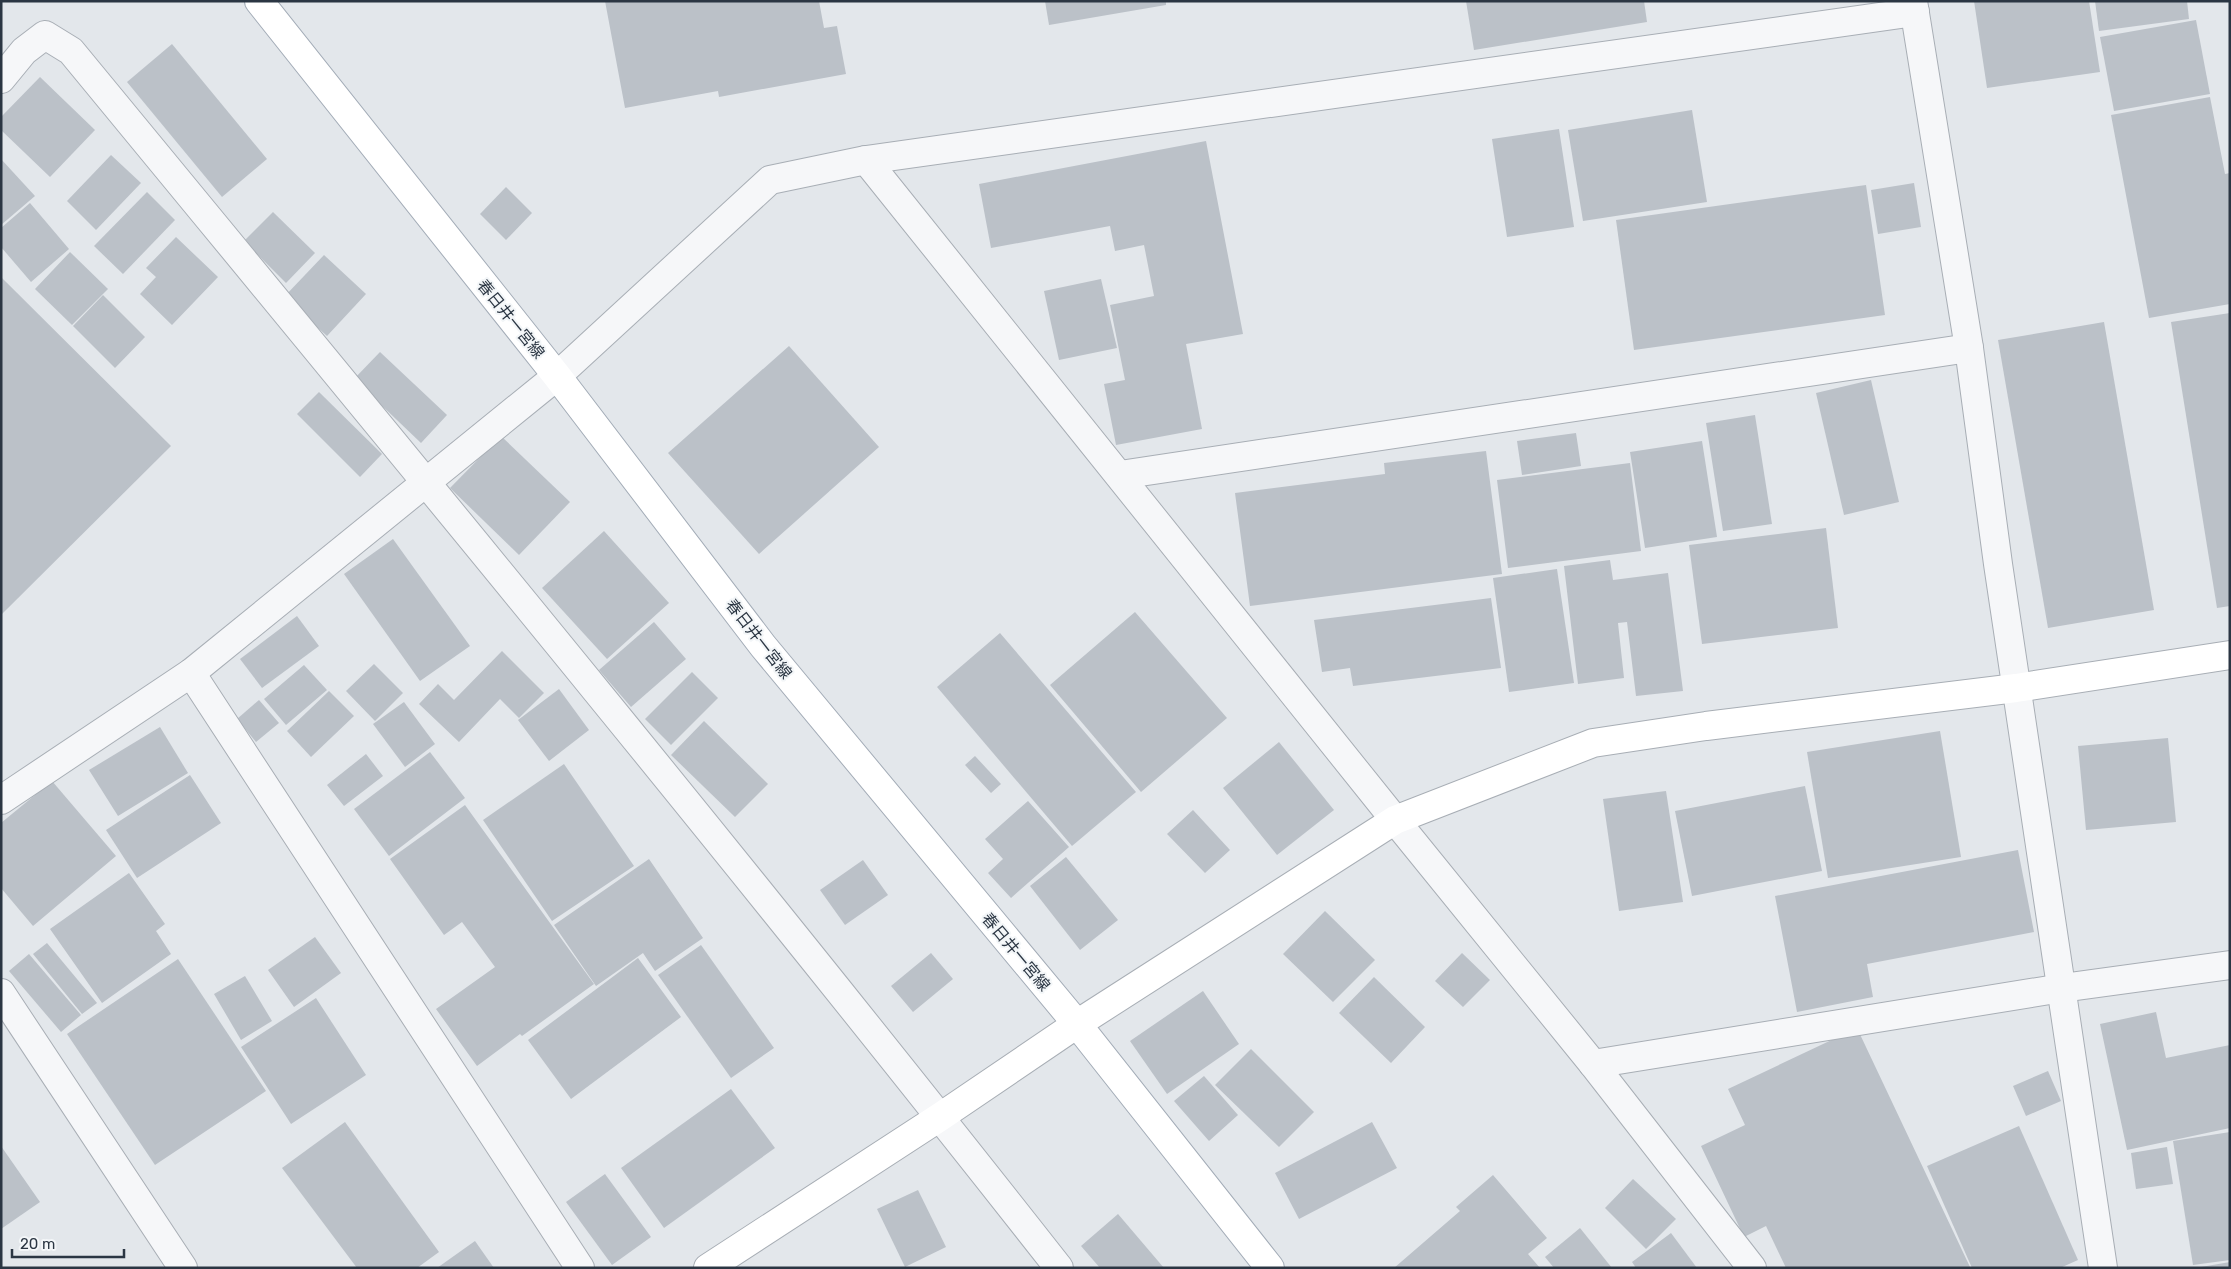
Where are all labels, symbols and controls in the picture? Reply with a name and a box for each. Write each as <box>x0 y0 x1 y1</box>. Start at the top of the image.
street label: 春日井一宮線 <box>473 276 549 362</box>
street label: 春日井一宮線 <box>722 595 796 683</box>
street label: 春日井一宮線 <box>978 909 1054 995</box>
scale bar <box>12 1226 125 1258</box>
text: 20 m <box>20 1235 55 1253</box>

